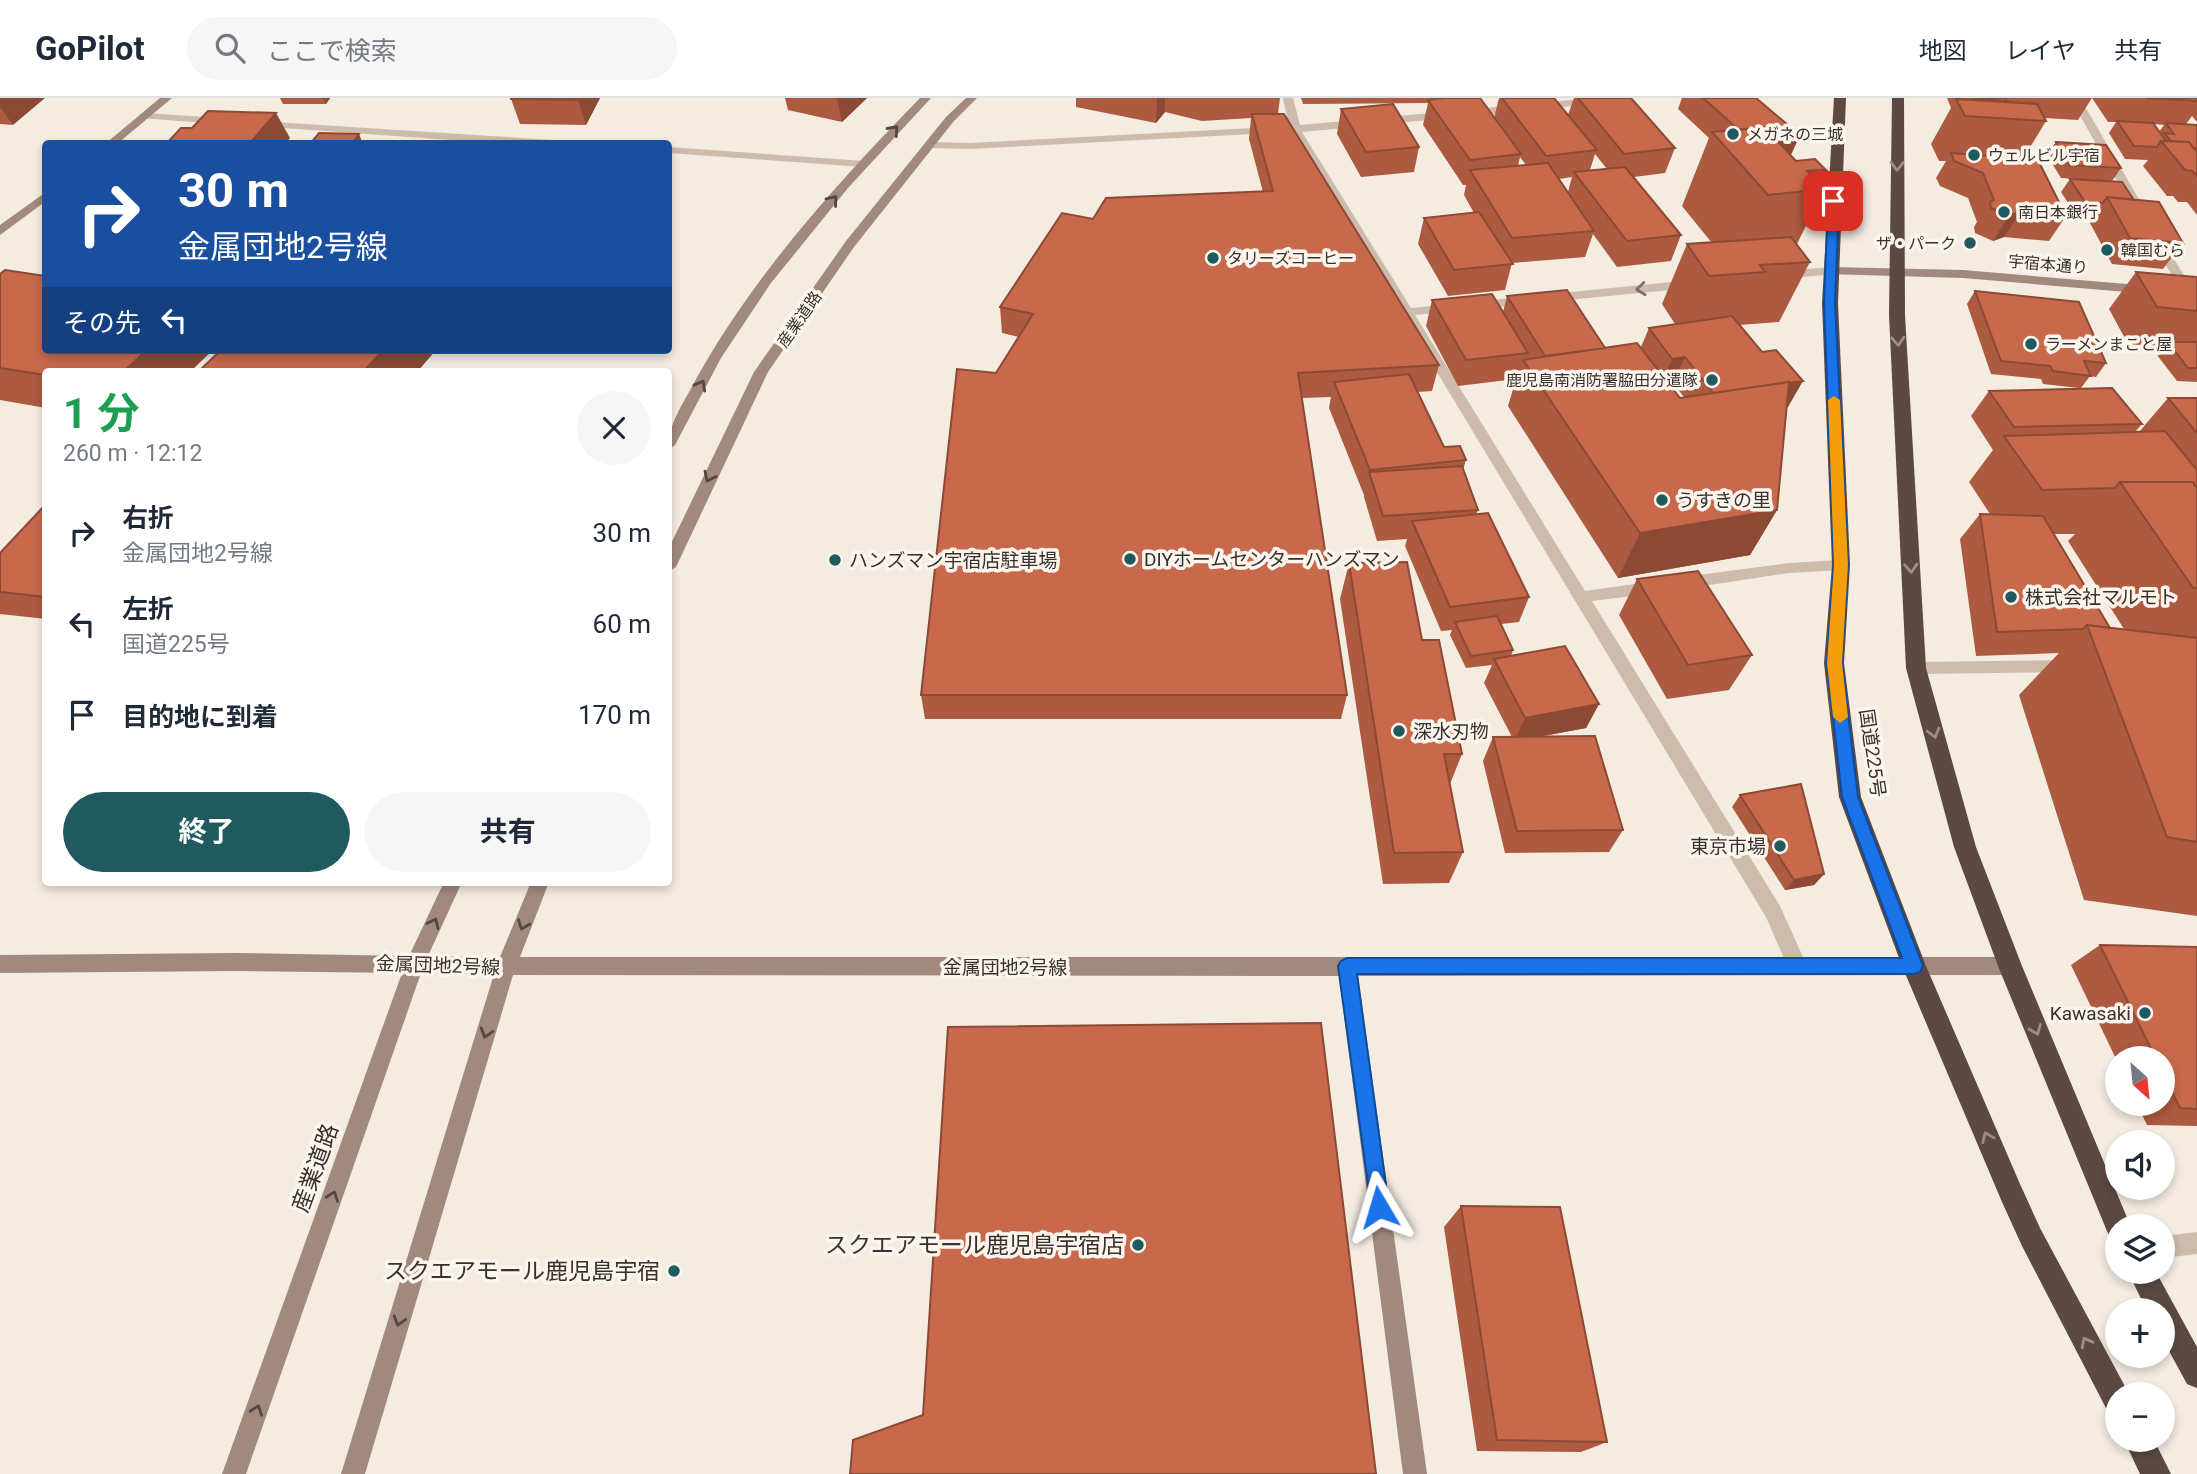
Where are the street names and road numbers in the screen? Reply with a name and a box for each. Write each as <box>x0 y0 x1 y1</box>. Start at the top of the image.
street label: 宇宿本通り <box>2007 252 2089 277</box>
street label: 産業道路 <box>773 288 826 351</box>
street label: 国道225号 <box>1855 707 1890 799</box>
street label: 金属団地2号線 <box>375 952 501 979</box>
street label: 金属団地2号線 <box>943 956 1067 979</box>
street label: 産業道路 <box>287 1120 344 1216</box>

